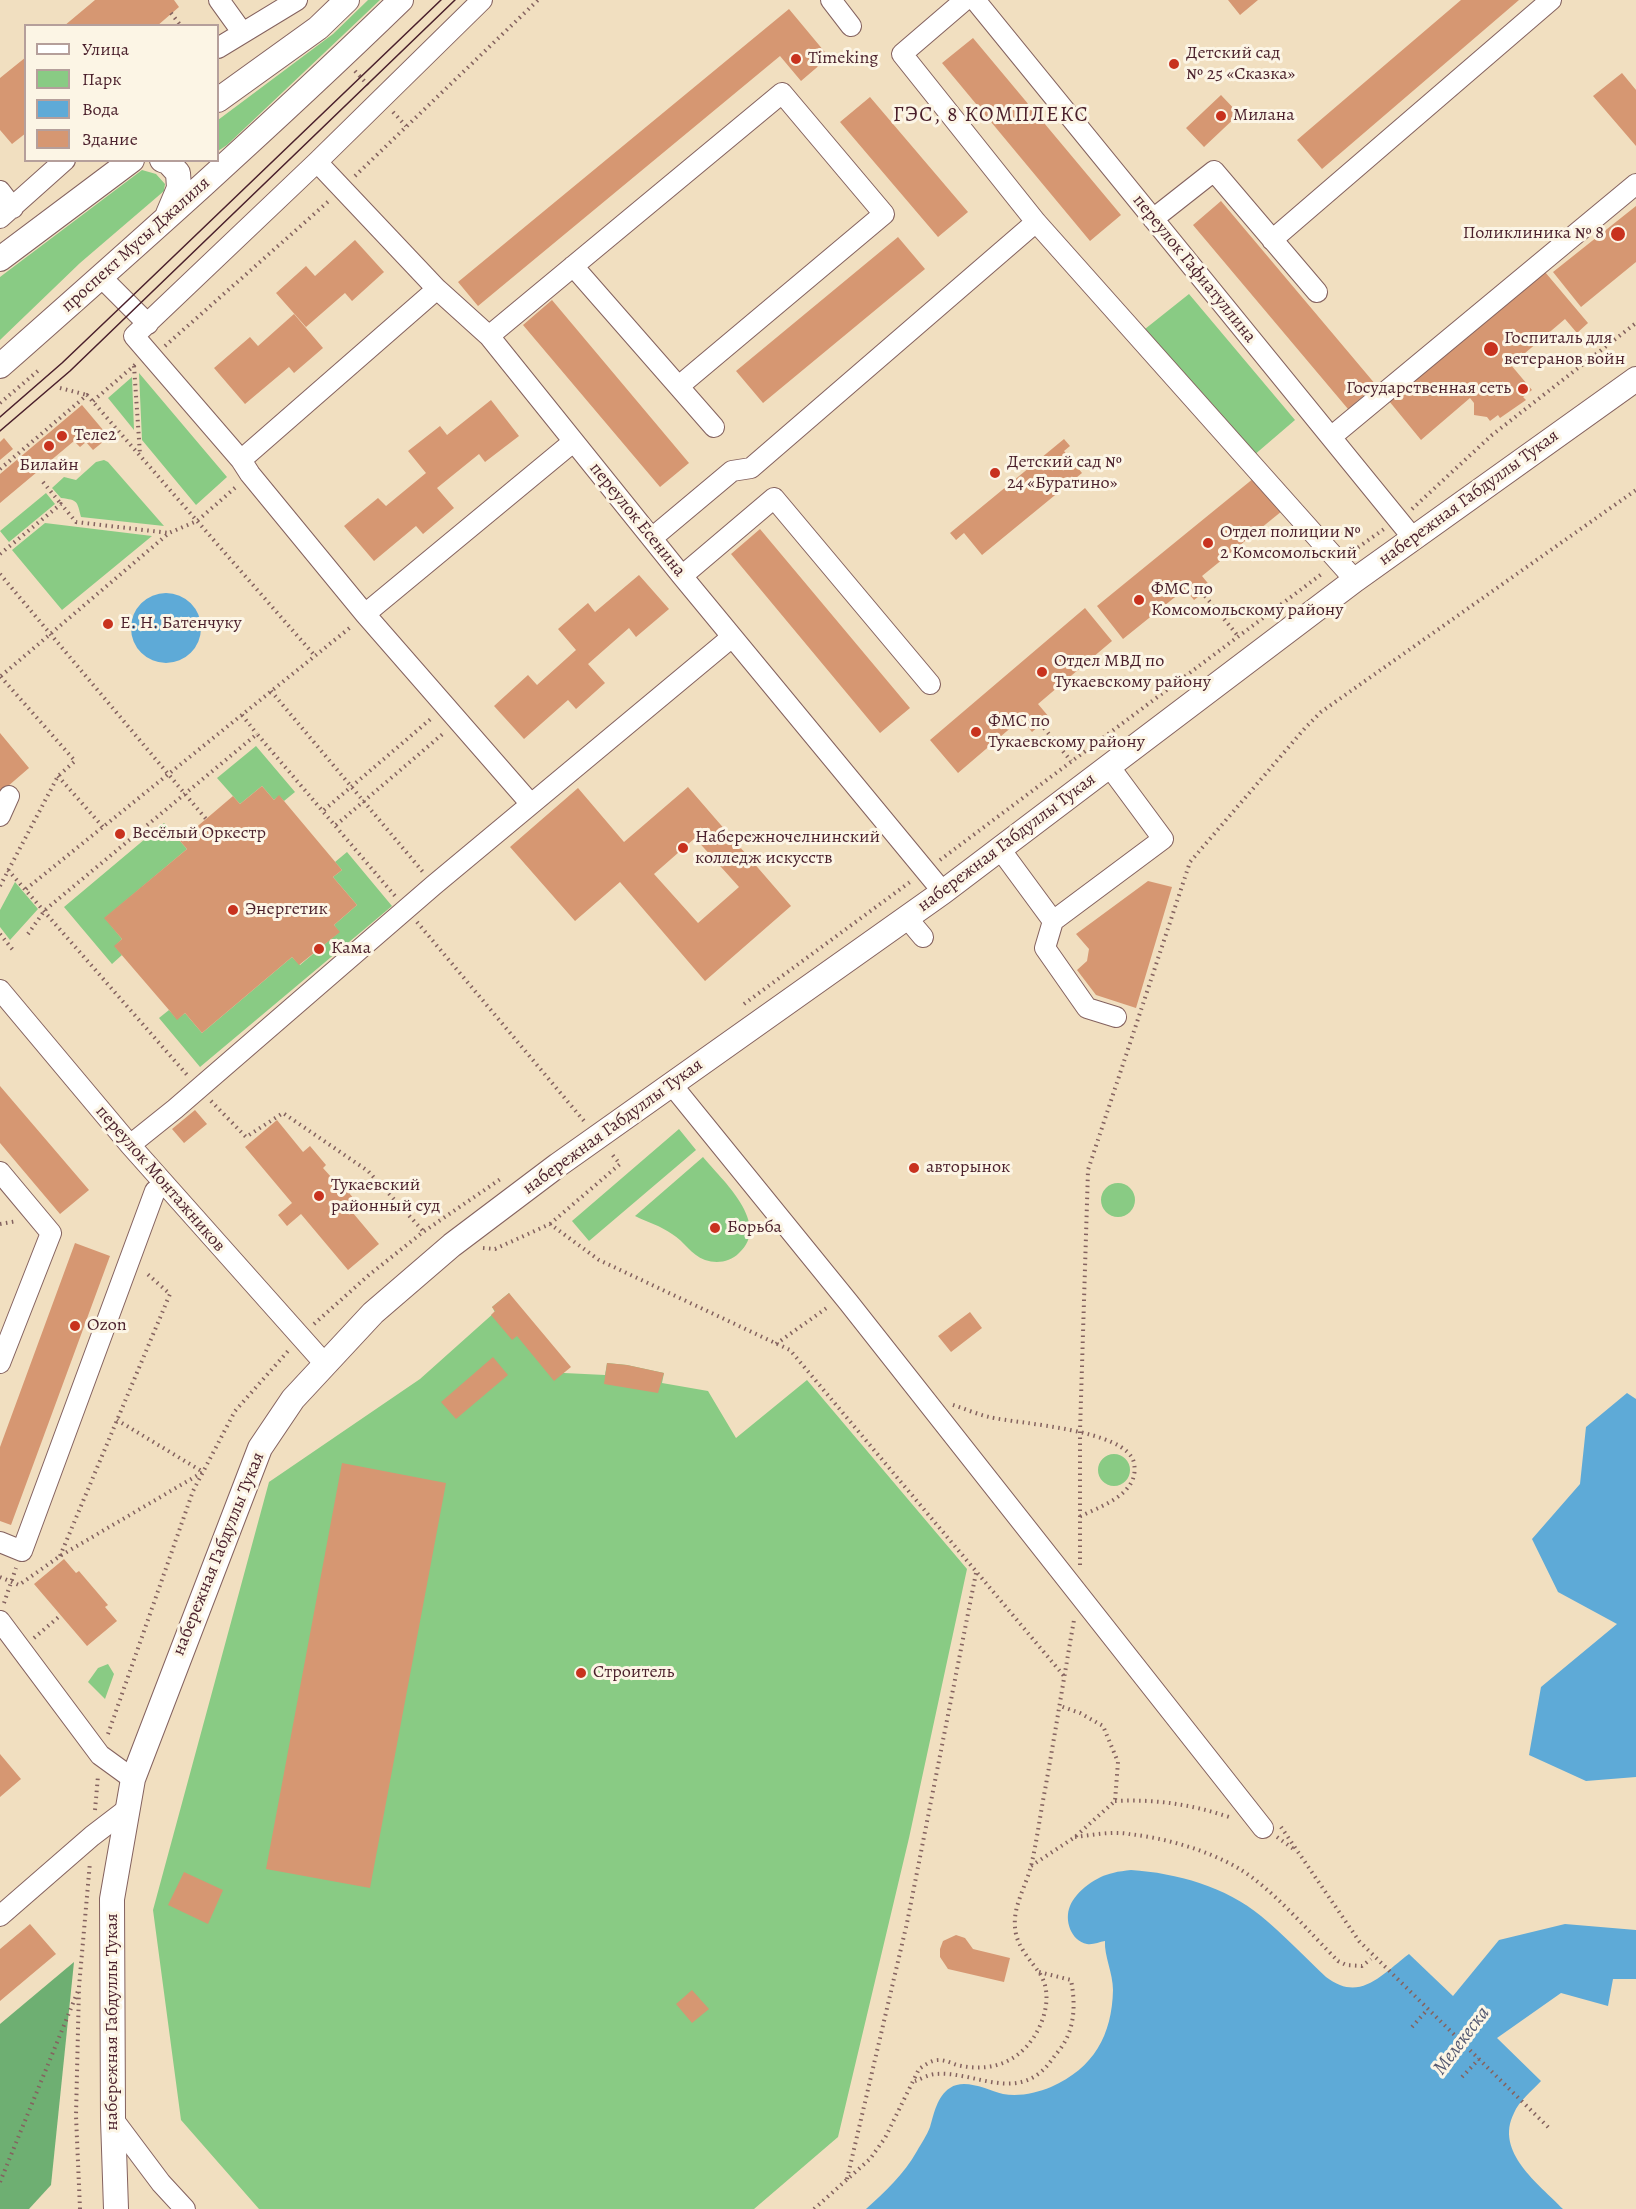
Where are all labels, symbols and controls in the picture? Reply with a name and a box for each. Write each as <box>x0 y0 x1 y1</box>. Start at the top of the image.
legend <box>24 24 219 162</box>
text: Улица <box>82 37 129 61</box>
place label: Детский сад № 25 «Сказка» <box>1186 43 1295 86</box>
place label: Timeking <box>808 48 878 70</box>
marker: Timeking <box>789 52 803 66</box>
marker: Детский сад № 25 «Сказка» <box>1167 57 1181 71</box>
text: Парк <box>82 67 122 91</box>
text: Вода <box>82 97 119 121</box>
district label: ГЭС, 8 КОМПЛЕКС <box>893 103 1089 129</box>
place label: Милана <box>1233 105 1295 127</box>
marker: Милана <box>1214 109 1228 123</box>
text: Здание <box>82 127 138 151</box>
street label: проспект Мусы Джалиля <box>57 173 215 317</box>
street label: переулок Гафиатуллина <box>1128 191 1260 347</box>
place label: Поликлиника № 8 <box>1463 223 1604 245</box>
marker: Поликлиника № 8 <box>1609 225 1627 243</box>
place label: Госпиталь для ветеранов войн <box>1504 328 1625 370</box>
marker: Госпиталь для ветеранов войн <box>1482 340 1500 358</box>
place label: Государственная сеть <box>1346 378 1511 400</box>
marker: Государственная сеть <box>1516 382 1530 396</box>
place label: Теле2 <box>74 425 117 447</box>
street label: набережная Габдуллы Тукая <box>1375 425 1563 571</box>
marker: Теле2 <box>55 429 69 443</box>
marker: Билайн <box>42 439 56 453</box>
place label: Детский сад № 24 «Буратино» <box>1007 452 1122 494</box>
place label: Билайн <box>19 455 79 477</box>
street label: переулок Есенина <box>584 458 690 582</box>
marker: Детский сад № 24 «Буратино» <box>988 466 1002 480</box>
place label: Отдел полиции № 2 Комсомольский <box>1220 522 1361 564</box>
marker: Отдел полиции № 2 Комсомольский <box>1201 536 1215 550</box>
place label: ФМС по Комсомольскому району <box>1151 579 1343 622</box>
marker: ФМС по Комсомольскому району <box>1132 593 1146 607</box>
place label: Е. Н. Батенчуку <box>120 613 242 635</box>
marker: Е. Н. Батенчуку <box>101 617 115 631</box>
place label: Отдел МВД по Тукаевскому району <box>1054 651 1211 694</box>
marker: Отдел МВД по Тукаевскому району <box>1035 665 1049 679</box>
place label: ФМС по Тукаевскому району <box>988 711 1145 754</box>
marker: ФМС по Тукаевскому району <box>969 725 983 739</box>
street label: набережная Габдуллы Тукая <box>914 769 1100 917</box>
place label: Весёлый Оркестр <box>132 823 266 845</box>
marker: Весёлый Оркестр <box>113 827 127 841</box>
place label: Набережночелнинский колледж искусств <box>695 827 880 870</box>
marker: Набережночелнинский колледж искусств <box>676 841 690 855</box>
place label: Энергетик <box>245 899 328 921</box>
marker: Энергетик <box>226 903 240 917</box>
place label: Кама <box>331 938 371 960</box>
marker: Кама <box>312 942 326 956</box>
street label: набережная Габдуллы Тукая <box>519 1054 707 1200</box>
street label: переулок Монтажников <box>90 1101 230 1257</box>
place label: авторынок <box>926 1157 1010 1179</box>
marker: авторынок <box>907 1161 921 1175</box>
place label: Тукаевский районный суд <box>331 1175 440 1218</box>
marker: Тукаевский районный суд <box>312 1189 326 1203</box>
place label: Борьба <box>727 1217 782 1239</box>
marker: Борьба <box>708 1221 722 1235</box>
place label: Ozon <box>87 1315 127 1337</box>
marker: Ozon <box>68 1319 82 1333</box>
street label: набережная Габдуллы Тукая <box>168 1449 270 1659</box>
place label: Строитель <box>593 1662 674 1684</box>
marker: Строитель <box>574 1666 588 1680</box>
street label: набережная Габдуллы Тукая <box>102 1913 124 2131</box>
water label: Мелекеска <box>1429 2002 1495 2080</box>

